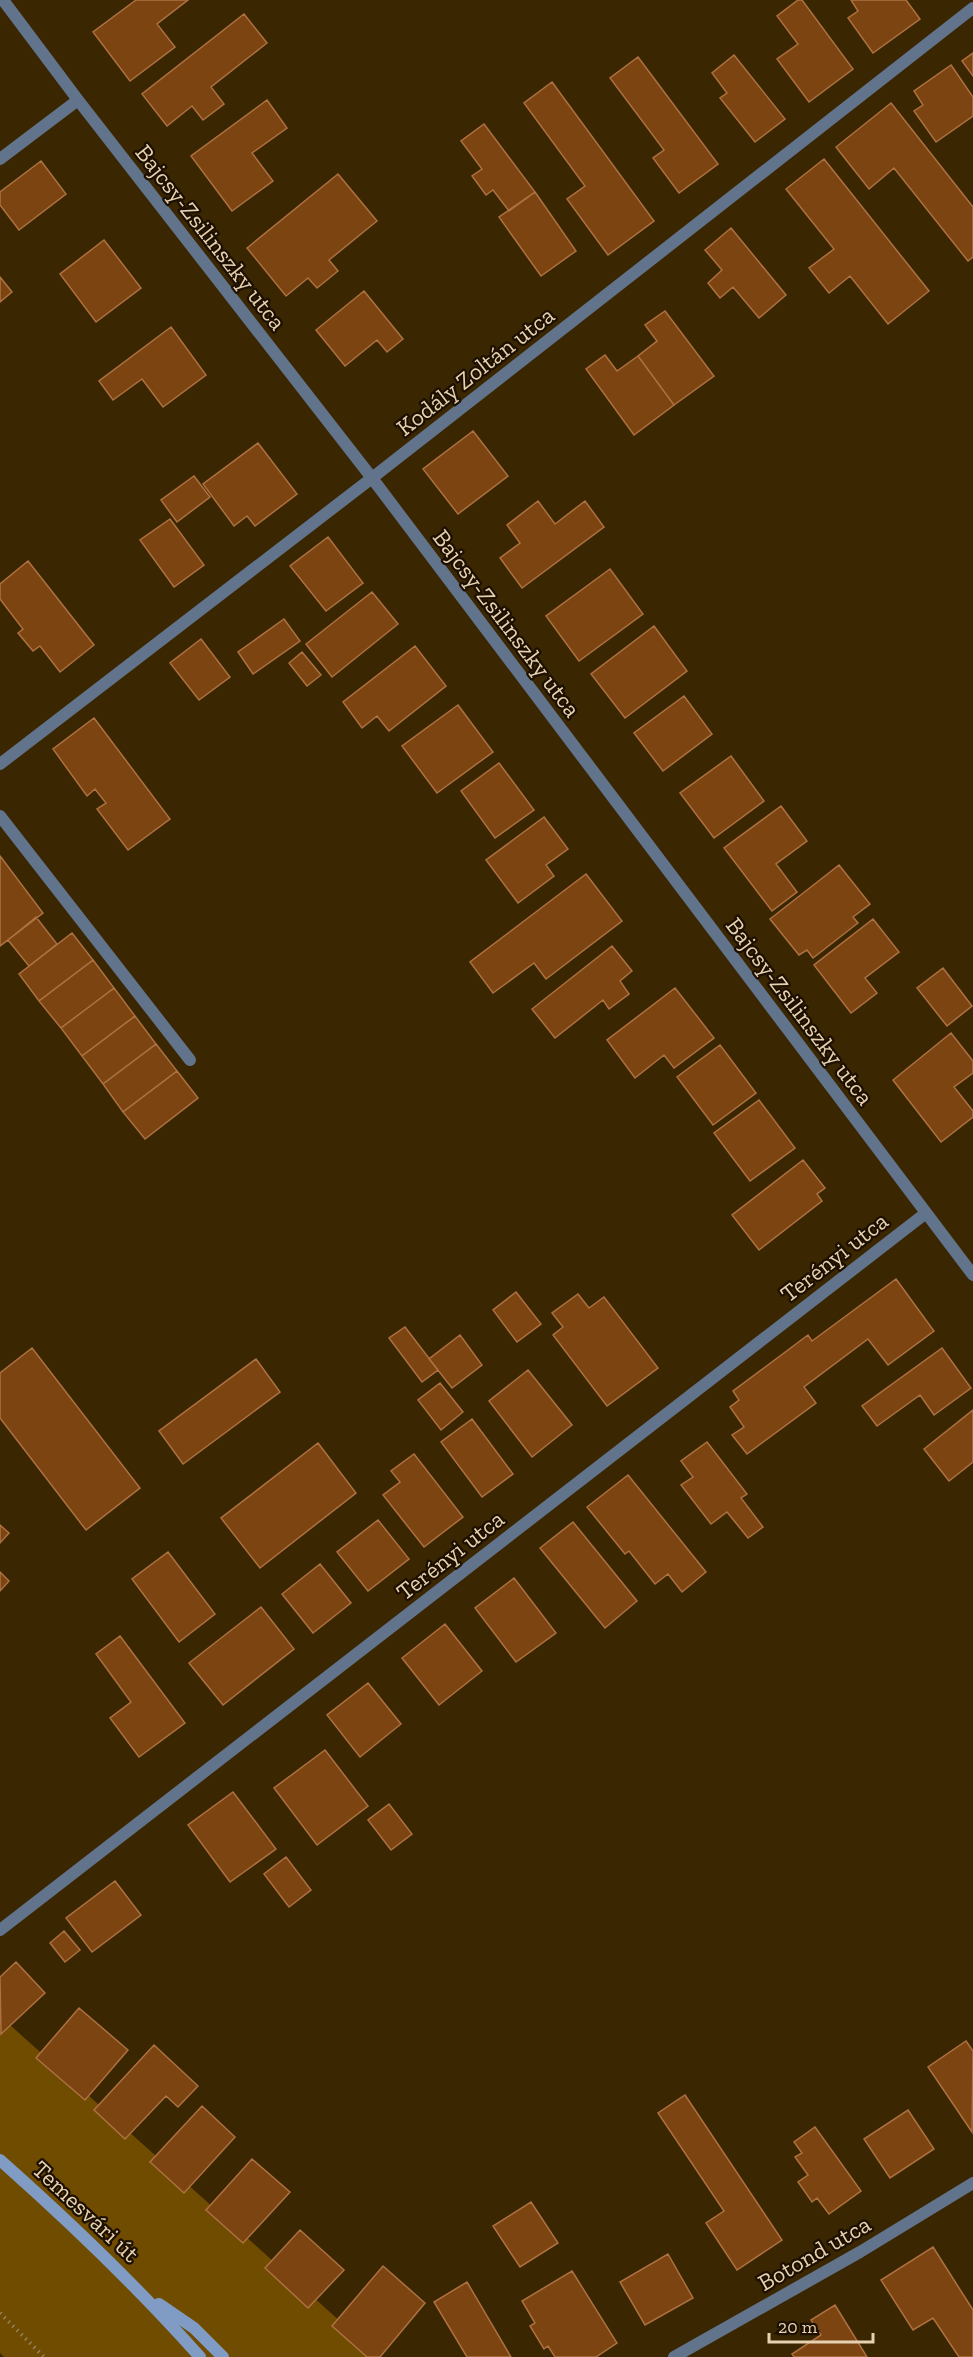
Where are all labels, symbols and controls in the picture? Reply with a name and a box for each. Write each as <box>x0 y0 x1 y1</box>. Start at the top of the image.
street label: Bajcsy-Zsilinszky utca <box>130 138 293 336</box>
street label: Kodály Zoltán utca <box>390 300 560 442</box>
street label: Bajcsy-Zsilinszky utca <box>427 523 587 723</box>
street label: Bajcsy-Zsilinszky utca <box>720 911 880 1111</box>
street label: Terényi utca <box>774 1206 894 1308</box>
street label: Terényi utca <box>390 1504 510 1606</box>
street label: Temesvári út <box>27 2154 146 2268</box>
street label: Botond utca <box>752 2209 876 2297</box>
scale bar <box>769 2306 872 2344</box>
text: 20 m <box>778 2316 818 2338</box>

